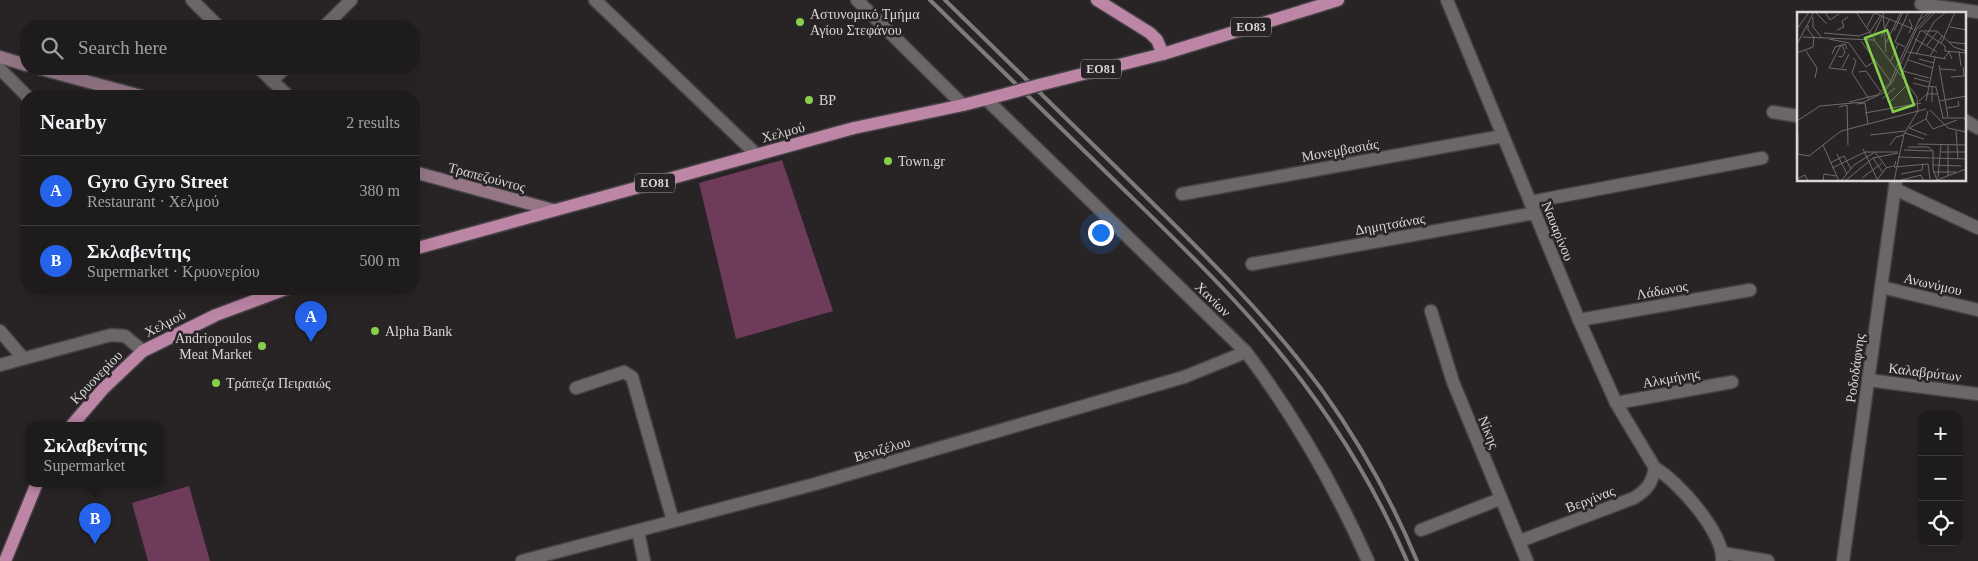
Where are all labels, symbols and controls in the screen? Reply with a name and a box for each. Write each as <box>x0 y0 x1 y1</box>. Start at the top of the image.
place label: Αστυνομικό Τμήμα Αγίου Στεφάνου <box>810 7 920 38</box>
inset map <box>1797 12 1966 181</box>
marker: Αστυνομικό Τμήμα Αγίου Στεφάνου <box>794 16 806 28</box>
road number: ΕΟ83 <box>1231 18 1271 36</box>
search box <box>20 20 420 75</box>
icon: search <box>38 34 66 62</box>
text: Search here <box>78 37 167 58</box>
road number: ΕΟ81 <box>1081 60 1121 78</box>
place label: BP <box>819 93 836 108</box>
marker: BP <box>803 94 815 106</box>
text: Nearby <box>40 110 107 134</box>
text: 2 results <box>346 114 400 131</box>
street label: Χελμού <box>760 119 806 145</box>
street label: Μονεμβασιάς <box>1300 136 1380 165</box>
place label: Town.gr <box>898 154 945 169</box>
marker: Town.gr <box>882 155 894 167</box>
street label: Τραπεζούντος <box>447 160 528 195</box>
text: Gyro Gyro Street <box>87 171 228 192</box>
road number: ΕΟ81 <box>635 174 675 192</box>
text: A <box>50 182 62 199</box>
text: 380 m <box>360 182 400 199</box>
text: Restaurant · Χελμού <box>87 193 219 210</box>
street label: Ναυαρίνου <box>1539 199 1576 263</box>
street label: Δημητσάνας <box>1354 211 1427 238</box>
your location <box>1088 220 1114 246</box>
text: Σκλαβενίτης <box>87 241 190 262</box>
text: B <box>51 252 61 269</box>
text: 500 m <box>360 252 400 269</box>
text: Supermarket · Κρυονερίου <box>87 263 260 280</box>
street label: Ανωνύμου <box>1902 271 1964 298</box>
street label: Λάδωνος <box>1635 278 1690 302</box>
street label: Χανίων <box>1192 279 1233 320</box>
pin: A <box>295 301 327 342</box>
street label: Χελμού <box>142 307 188 340</box>
place label: Alpha Bank <box>385 324 452 339</box>
marker: Alpha Bank <box>369 325 381 337</box>
place label: Andriopoulos Meat Market <box>175 331 252 362</box>
street label: Ροδοδάφνης <box>1843 332 1868 404</box>
marker: Andriopoulos Meat Market <box>256 340 268 352</box>
street label: Κρυονερίου <box>67 348 125 407</box>
street label: Καλαβρύτων <box>1888 361 1962 384</box>
street label: Αλκμήνης <box>1641 366 1701 391</box>
place label: Τράπεζα Πειραιώς <box>226 376 331 391</box>
marker: Τράπεζα Πειραιώς <box>210 377 222 389</box>
map controls <box>1918 411 1963 546</box>
button: + <box>1918 411 1963 456</box>
street label: Νίκης <box>1475 414 1502 451</box>
popup <box>26 422 164 487</box>
street label: Βενιζέλου <box>852 434 912 465</box>
text: Σκλαβενίτης <box>44 435 146 456</box>
button: − <box>1918 456 1963 501</box>
text: Supermarket <box>44 457 125 474</box>
street label: Βεργίνας <box>1564 483 1617 516</box>
button: locate <box>1918 501 1963 546</box>
pin: B <box>79 503 111 544</box>

